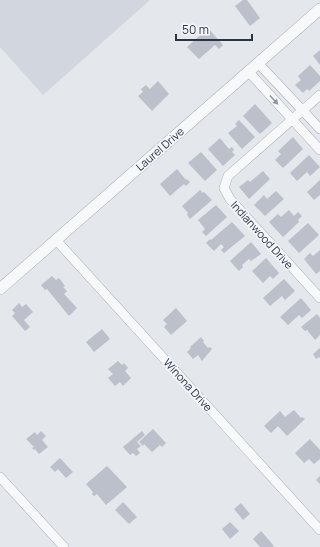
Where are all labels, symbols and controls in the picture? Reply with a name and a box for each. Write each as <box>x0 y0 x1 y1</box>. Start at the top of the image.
scale bar <box>176 16 252 42</box>
text: 50 m <box>182 21 209 38</box>
one-way arrow <box>270 95 279 105</box>
street label: Laurel Drive <box>132 123 187 174</box>
street label: Indianwood Drive <box>228 198 297 272</box>
street label: Winona Drive <box>161 355 216 415</box>

